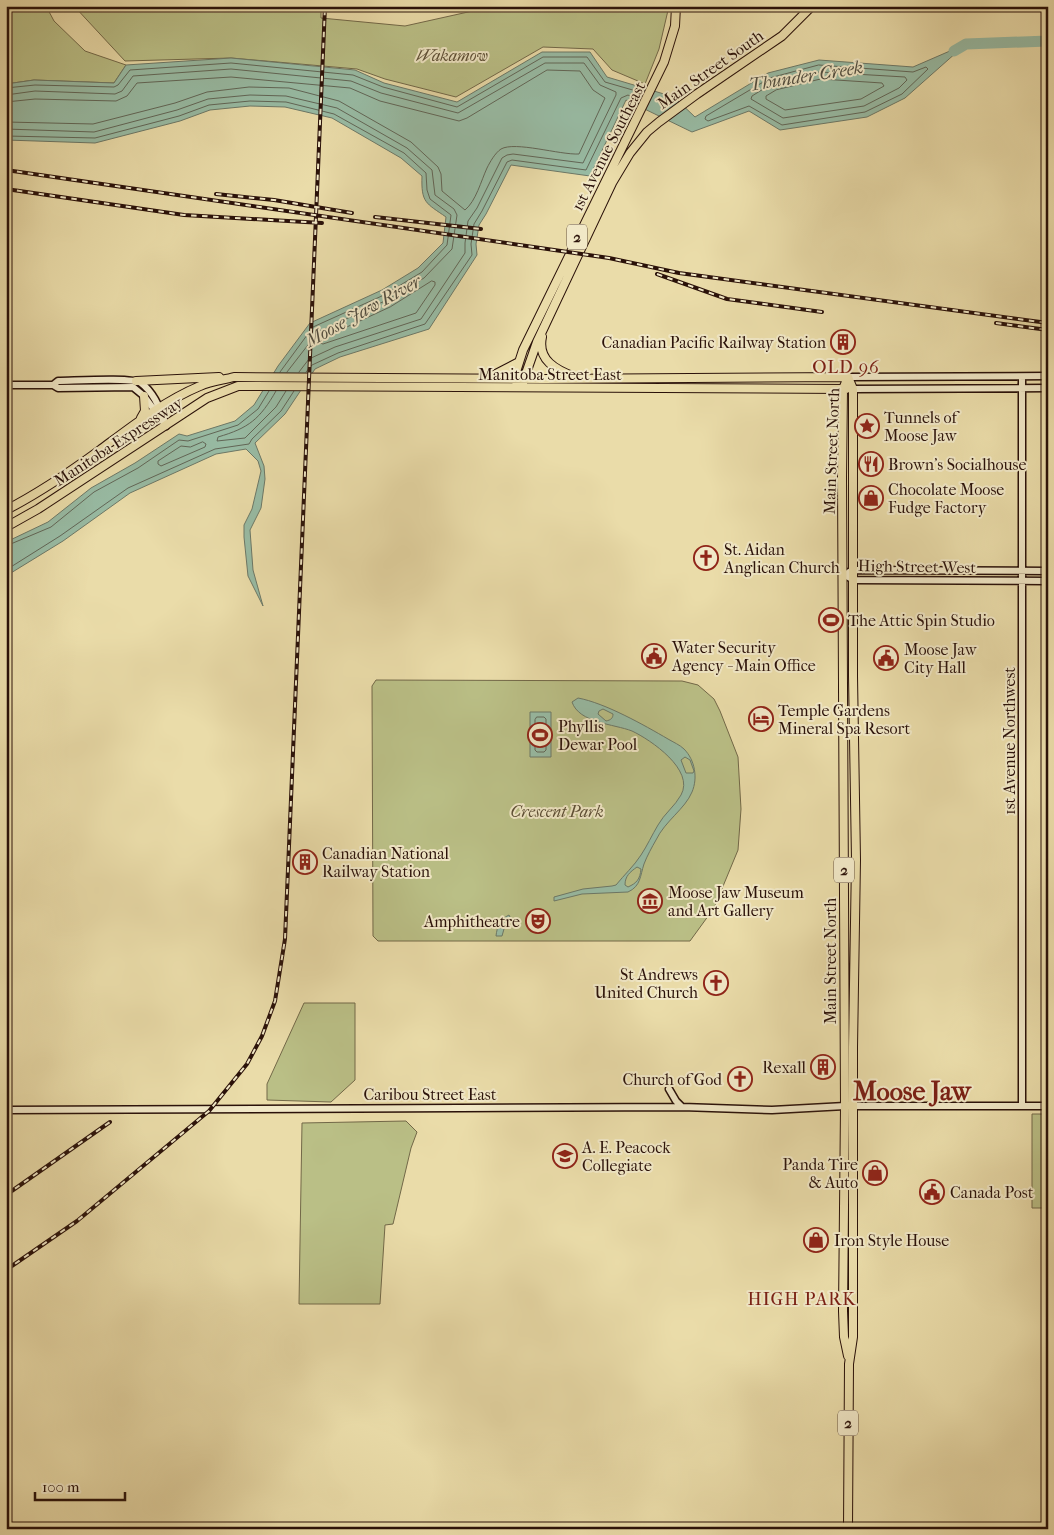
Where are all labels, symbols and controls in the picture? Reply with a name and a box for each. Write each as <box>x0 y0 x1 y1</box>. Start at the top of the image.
street label: Main Street South <box>654 26 767 113</box>
park label: Wakamow <box>416 46 489 65</box>
water label: Thunder Creek <box>747 57 865 96</box>
street label: 1st Avenue Southeast <box>568 78 649 214</box>
road number: 2 <box>567 224 587 250</box>
water label: Moose Jaw River <box>300 270 426 353</box>
building icon: Canadian Pacific Railway Station <box>830 329 856 355</box>
place label: Canadian Pacific Railway Station <box>601 333 827 352</box>
district label: OLD 96 <box>812 357 880 378</box>
street label: Manitoba Street East <box>478 365 622 384</box>
street label: Main Street North <box>820 387 843 515</box>
street label: Manitoba Expressway <box>50 392 187 490</box>
place label: Tunnels of Moose Jaw <box>884 408 961 445</box>
place icon: Tunnels of Moose Jaw <box>854 413 880 439</box>
restaurant icon: Brown's Socialhouse <box>858 451 884 477</box>
place label: Brown's Socialhouse <box>888 455 1027 474</box>
place label: Chocolate Moose Fudge Factory <box>888 480 1004 517</box>
shop icon: Chocolate Moose Fudge Factory <box>858 485 884 511</box>
place label: St. Aidan Anglican Church <box>723 540 840 577</box>
church icon: St. Aidan Anglican Church <box>693 545 719 571</box>
street label: High Street West <box>858 556 976 577</box>
sports icon: The Attic Spin Studio <box>818 607 844 633</box>
place label: The Attic Spin Studio <box>848 611 995 630</box>
place label: Water Security Agency - Main Office <box>671 638 816 675</box>
place label: Moose Jaw City Hall <box>904 640 978 677</box>
public building icon: Water Security Agency - Main Office <box>641 643 667 669</box>
public building icon: Moose Jaw City Hall <box>873 645 899 671</box>
street label: 1st Avenue Northwest <box>1000 667 1019 815</box>
place label: Temple Gardens Mineral Spa Resort <box>778 701 910 738</box>
hotel icon: Temple Gardens Mineral Spa Resort <box>748 706 774 732</box>
place label: Phyllis Dewar Pool <box>558 717 638 754</box>
sports icon: Phyllis Dewar Pool <box>527 722 553 748</box>
park label: Crescent Park <box>510 802 604 821</box>
place label: Canadian National Railway Station <box>322 844 450 881</box>
building icon: Canadian National Railway Station <box>292 849 318 875</box>
road number: 2 <box>834 858 854 882</box>
place label: Moose Jaw Museum and Art Gallery <box>668 883 804 920</box>
museum icon: Moose Jaw Museum and Art Gallery <box>637 888 663 914</box>
street label: Main Street North <box>821 898 840 1024</box>
theatre icon: Amphitheatre <box>525 908 551 934</box>
place label: Amphitheatre <box>423 912 520 931</box>
place label: St Andrews United Church <box>595 965 698 1002</box>
church icon: St Andrews United Church <box>703 970 729 996</box>
building icon: Rexall <box>810 1054 836 1080</box>
place label: Rexall <box>762 1058 807 1077</box>
church icon: Church of God <box>727 1066 753 1092</box>
place label: Church of God <box>622 1070 722 1089</box>
district label: Moose Jaw <box>853 1076 973 1107</box>
street label: Caribou Street East <box>364 1085 497 1104</box>
place label: A. E. Peacock Collegiate <box>581 1138 671 1175</box>
school or university icon: A. E. Peacock Collegiate <box>552 1143 578 1169</box>
place label: Panda Tire & Auto <box>783 1155 858 1192</box>
shop icon: Panda Tire & Auto <box>862 1160 888 1186</box>
public building icon: Canada Post <box>919 1179 945 1205</box>
place label: Canada Post <box>950 1183 1034 1202</box>
shop icon: Iron Style House <box>803 1227 829 1253</box>
place label: Iron Style House <box>834 1231 949 1250</box>
district label: HIGH PARK <box>748 1289 856 1310</box>
road number: 2 <box>838 1410 858 1436</box>
scale bar <box>35 1470 125 1502</box>
text: 100 m <box>42 1478 80 1496</box>

